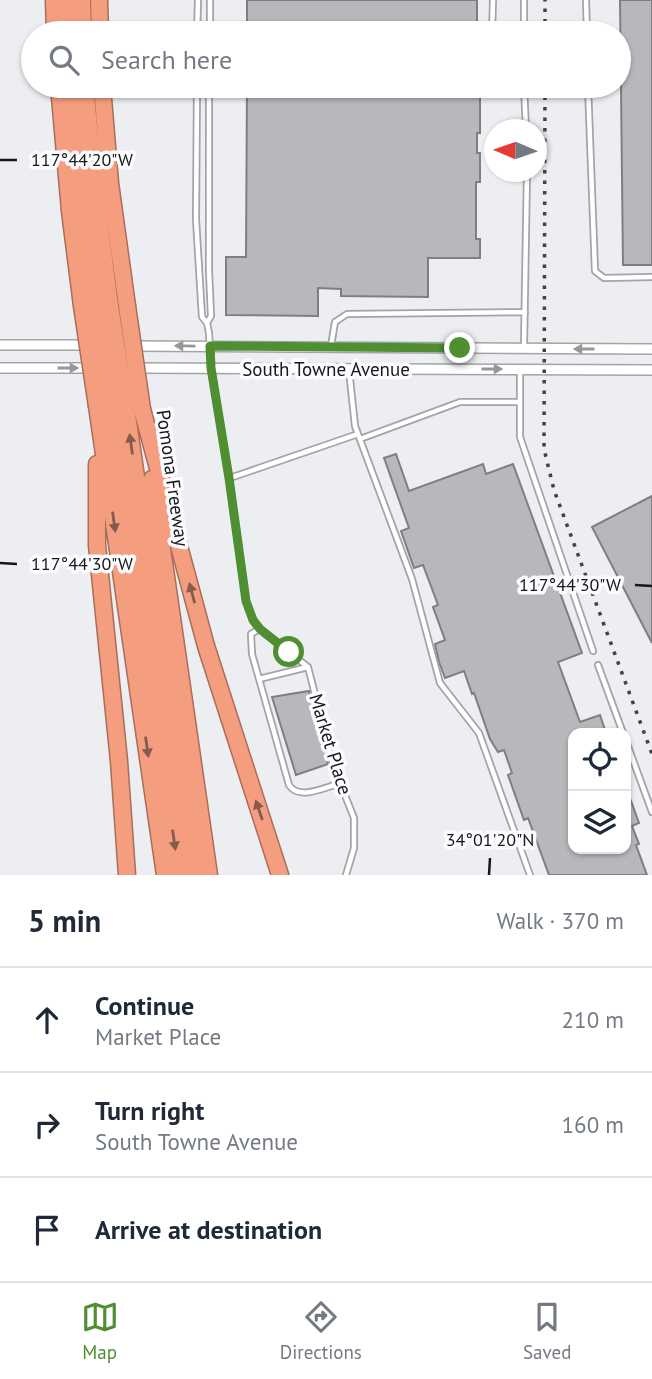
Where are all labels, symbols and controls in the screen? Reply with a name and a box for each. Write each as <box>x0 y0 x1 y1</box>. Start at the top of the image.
search box <box>21 21 631 98</box>
icon: search <box>45 41 83 79</box>
text: Search here <box>101 43 232 76</box>
north arrow <box>484 119 547 182</box>
text: 117°44'20"W <box>31 148 133 171</box>
route end <box>444 332 475 363</box>
one-way arrow <box>174 340 196 352</box>
one-way arrow <box>573 343 595 355</box>
street label: South Towne Avenue <box>242 357 410 381</box>
one-way arrow <box>57 362 79 374</box>
one-way arrow <box>481 363 503 375</box>
street label: Pomona Freeway <box>152 408 195 548</box>
one-way arrow <box>125 433 136 455</box>
one-way arrow <box>109 511 120 533</box>
text: 117°44'30"W <box>31 552 133 575</box>
text: 117°44'30"W <box>519 573 621 596</box>
one-way arrow <box>186 582 197 604</box>
route start <box>273 636 304 667</box>
street label: Market Place <box>304 691 358 797</box>
map controls <box>568 728 631 854</box>
button: locate <box>568 728 631 791</box>
one-way arrow <box>141 736 152 758</box>
button: layers <box>568 791 631 854</box>
one-way arrow <box>253 799 264 820</box>
text: 34°01'20"N <box>446 828 534 851</box>
one-way arrow <box>169 829 180 851</box>
text: 5 min <box>28 901 101 940</box>
text: Walk · 370 m <box>497 906 624 935</box>
text: Continue <box>95 989 194 1022</box>
icon: ahead <box>28 1001 66 1039</box>
text: 210 m <box>562 1005 624 1034</box>
text: Market Place <box>95 1022 221 1051</box>
text: Turn right <box>95 1094 204 1127</box>
icon: right <box>28 1106 66 1144</box>
text: 160 m <box>562 1110 624 1139</box>
text: South Towne Avenue <box>95 1127 298 1156</box>
icon: arrive <box>28 1211 66 1249</box>
text: Arrive at destination <box>95 1213 322 1246</box>
tab: Map <box>81 1298 119 1364</box>
tab: Directions <box>280 1298 362 1364</box>
tab: Saved <box>523 1298 571 1364</box>

